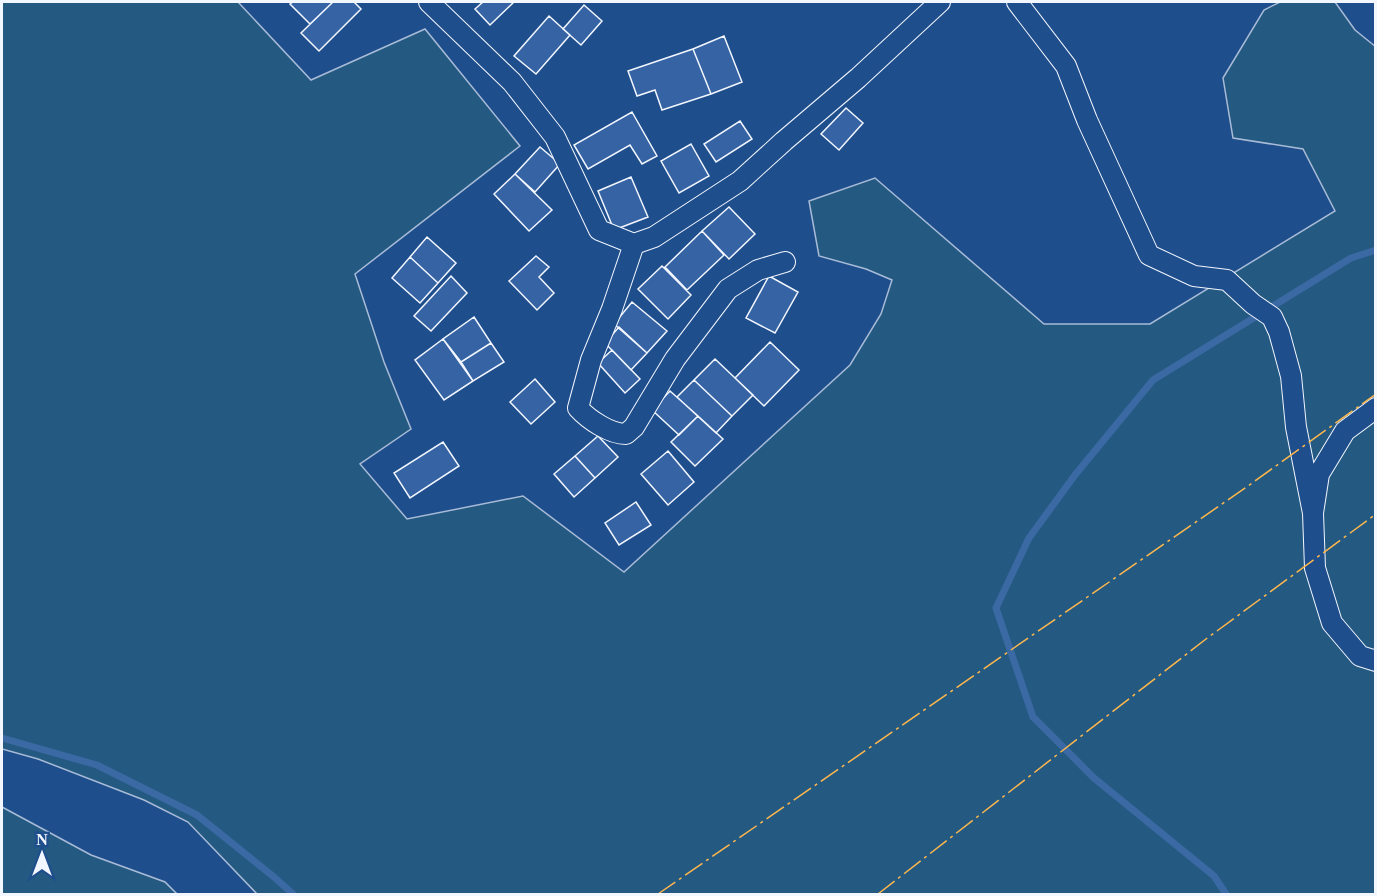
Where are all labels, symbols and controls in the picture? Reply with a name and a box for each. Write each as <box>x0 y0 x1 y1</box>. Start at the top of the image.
north arrow <box>12 824 72 884</box>
text: N <box>36 831 48 848</box>

